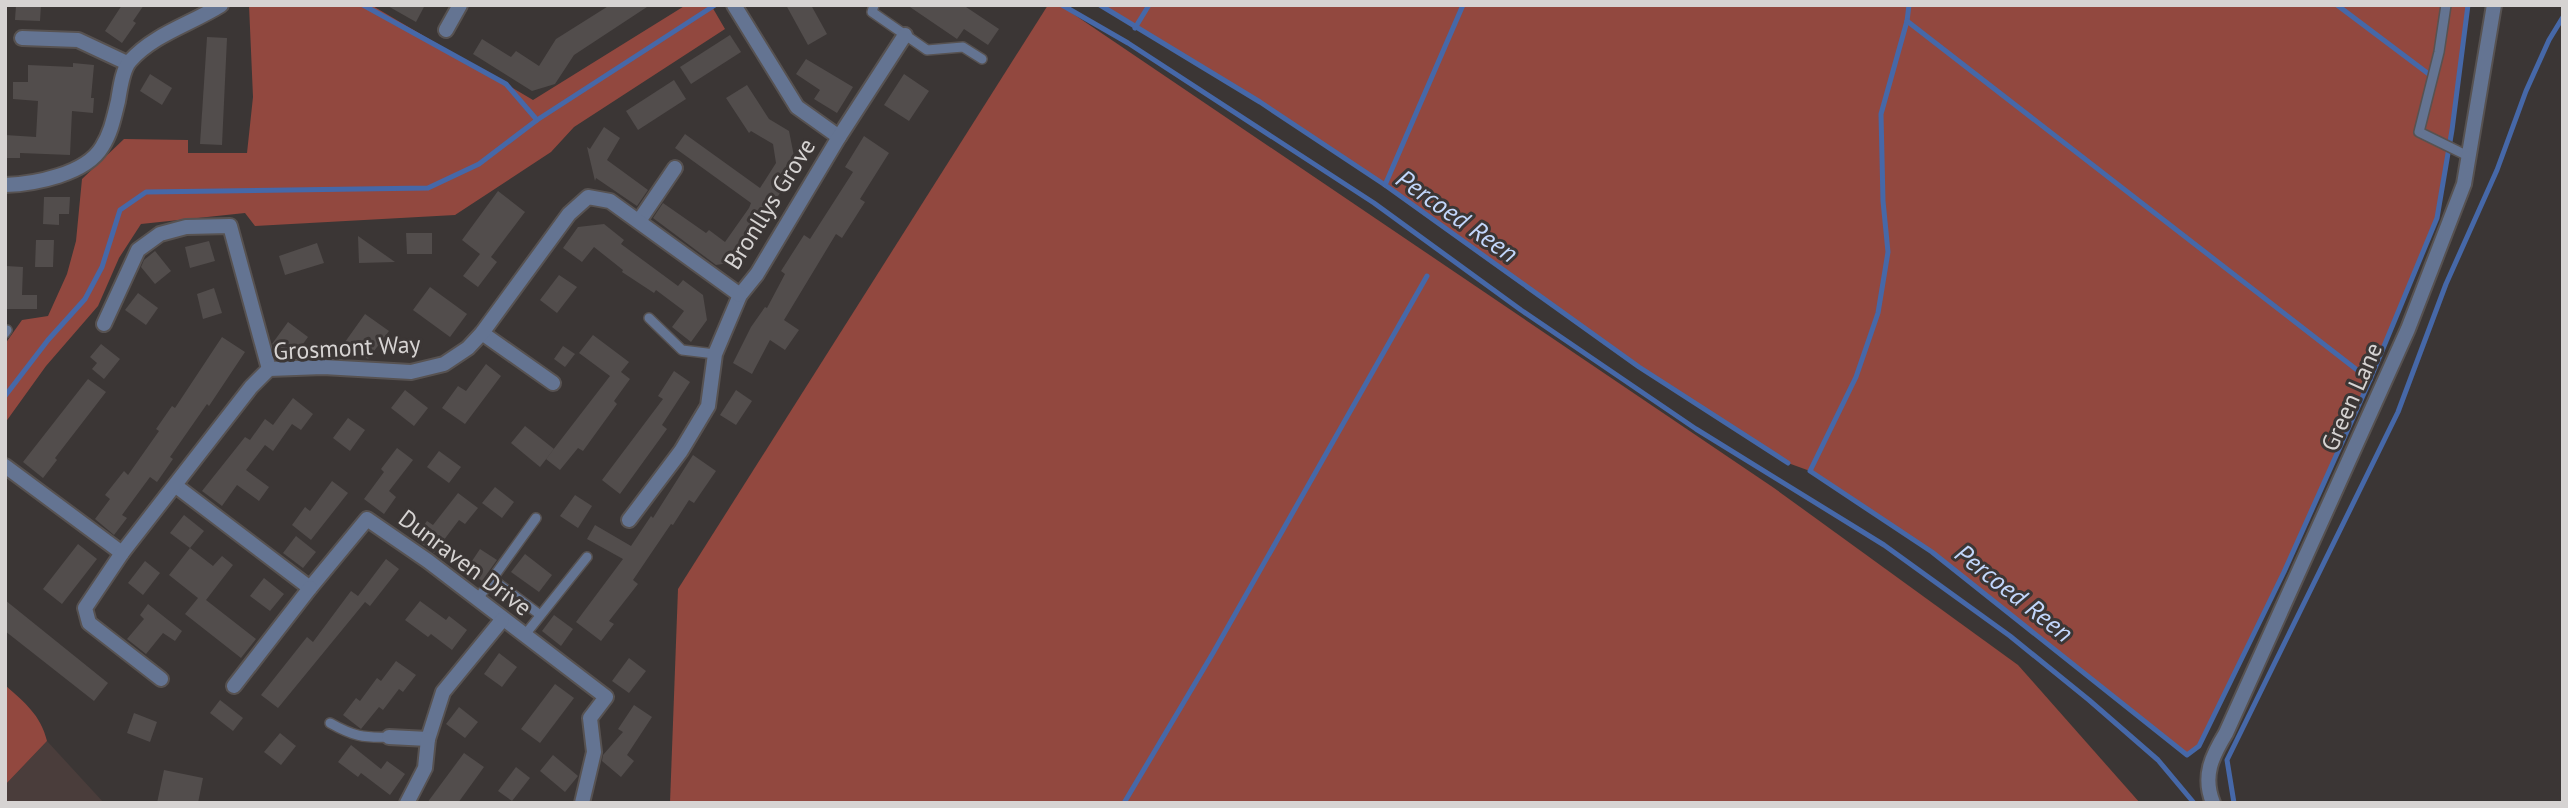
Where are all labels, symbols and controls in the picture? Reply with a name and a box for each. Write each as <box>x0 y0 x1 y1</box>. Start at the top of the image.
street label: Bronllys Grove <box>717 132 822 275</box>
water label: Percoed Reen <box>1390 162 1524 270</box>
street label: Grosmont Way <box>273 328 421 367</box>
street label: Green Lane <box>2314 338 2389 456</box>
street label: Dunraven Drive <box>393 502 538 623</box>
water label: Percoed Reen <box>1949 536 2080 649</box>

